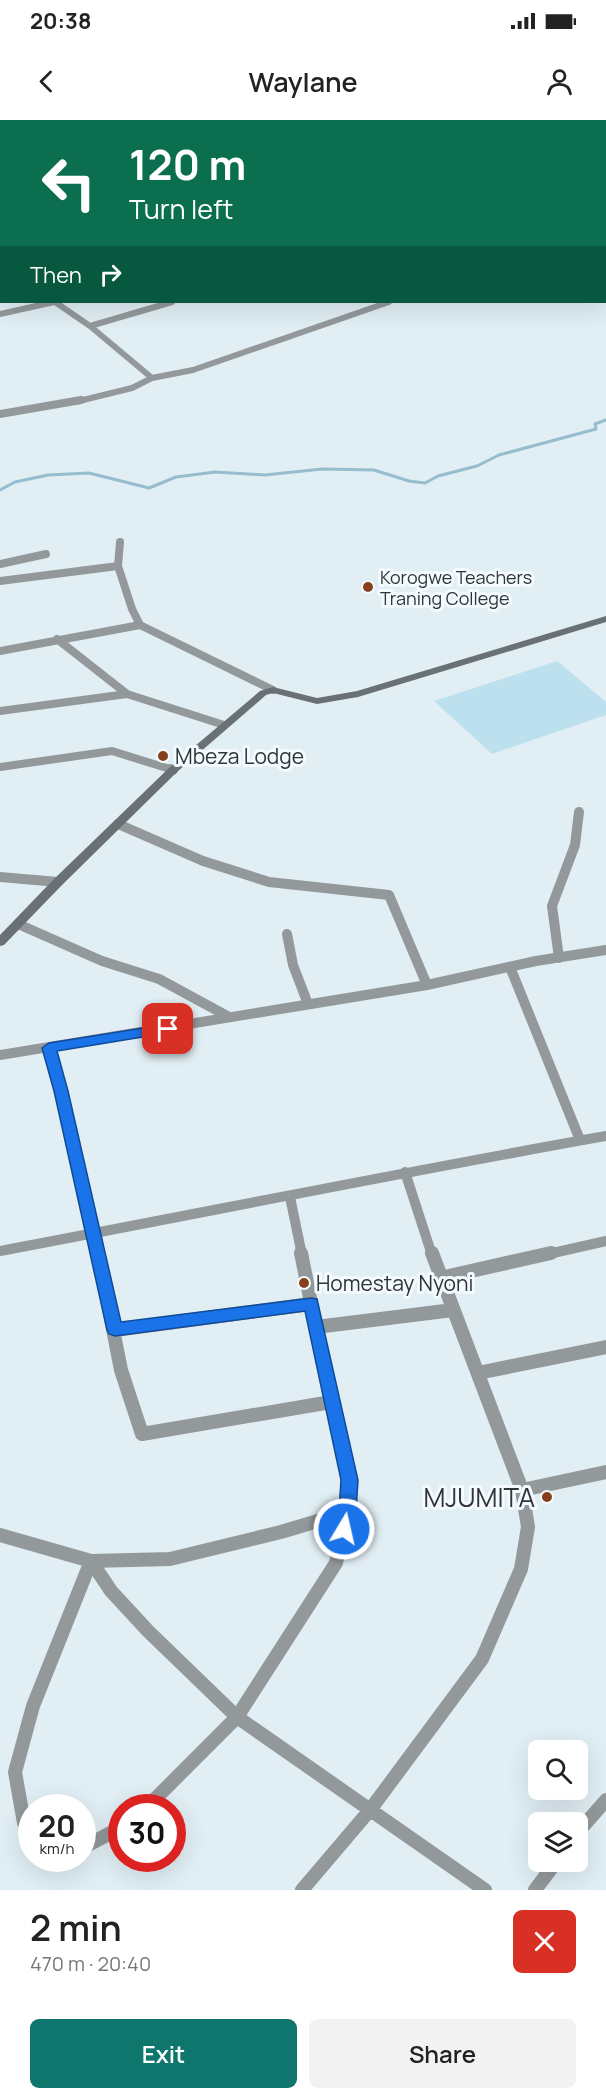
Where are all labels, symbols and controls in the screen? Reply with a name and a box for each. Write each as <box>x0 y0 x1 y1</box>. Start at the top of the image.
text: 20:38 <box>30 6 91 36</box>
text: Waylane <box>248 63 358 100</box>
icon: back <box>30 65 63 98</box>
icon: person <box>543 65 576 98</box>
text: 120 m <box>129 135 246 193</box>
icon: left <box>30 144 108 222</box>
text: Turn left <box>129 190 233 227</box>
icon: right <box>94 258 127 291</box>
text: Then <box>30 260 82 290</box>
place label: Korogwe Teachers Traning College <box>380 565 532 610</box>
marker: Korogwe Teachers Traning College <box>361 580 375 594</box>
place label: Mbeza Lodge <box>175 742 304 770</box>
marker: Mbeza Lodge <box>156 749 170 763</box>
pin <box>142 1003 193 1054</box>
icon: arrive <box>151 1012 184 1045</box>
place label: Homestay Nyoni <box>316 1269 473 1297</box>
marker: Homestay Nyoni <box>297 1276 311 1290</box>
place label: MJUMITA <box>423 1479 535 1515</box>
marker: MJUMITA <box>540 1490 554 1504</box>
position arrow <box>312 1497 376 1561</box>
map controls <box>528 1740 588 1872</box>
button: search <box>528 1740 588 1800</box>
speed limit sign: 30 <box>108 1794 186 1872</box>
text: 20 <box>38 1805 76 1846</box>
button: layers <box>528 1812 588 1872</box>
text: km/h <box>40 1838 74 1859</box>
text: 2 min <box>30 1903 122 1952</box>
button: close <box>513 1910 576 1973</box>
text: 470 m · 20:40 <box>30 1950 151 1977</box>
button: Exit <box>30 2019 297 2088</box>
button: Share <box>309 2019 576 2088</box>

